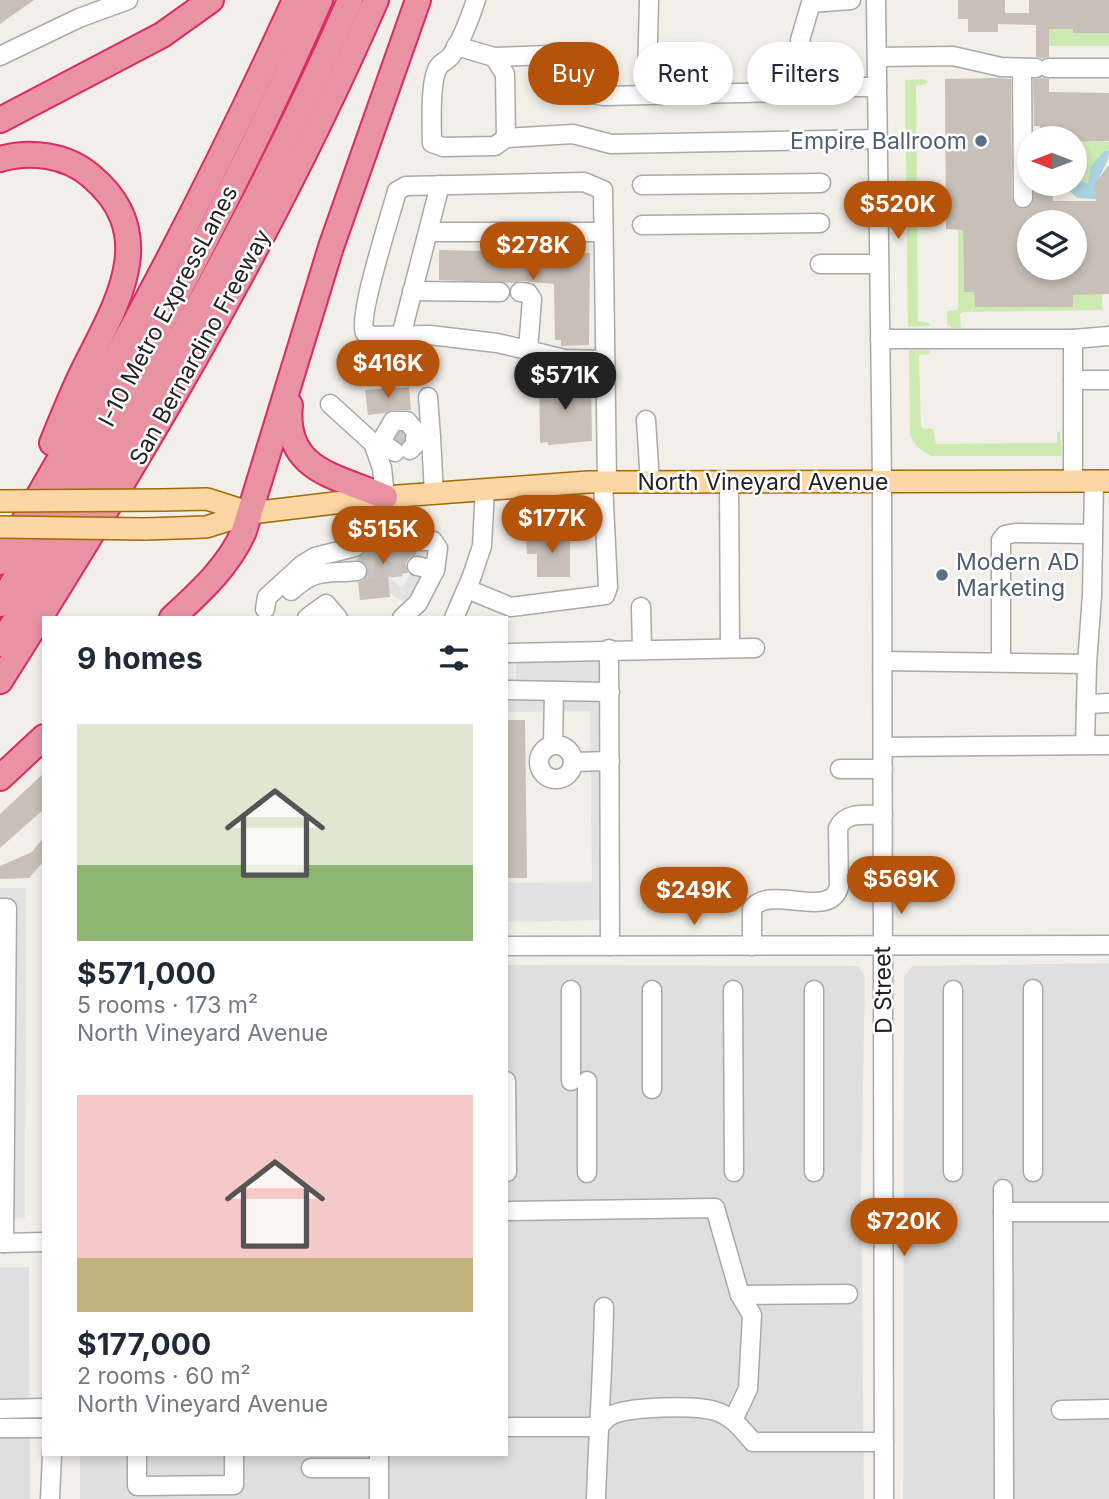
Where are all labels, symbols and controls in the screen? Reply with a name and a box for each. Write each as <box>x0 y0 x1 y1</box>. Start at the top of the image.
chip: Buy <box>528 42 619 105</box>
chip: Rent <box>633 42 733 105</box>
chip: Filters <box>747 42 864 105</box>
north arrow <box>1017 126 1087 196</box>
map controls <box>1017 126 1087 280</box>
place label: Empire Ballroom <box>790 127 967 155</box>
marker: Empire Ballroom <box>973 133 989 149</box>
street label: I-10 Metro ExpressLanes <box>93 181 243 431</box>
pin: $520K <box>849 182 947 241</box>
text: $520K <box>860 190 936 218</box>
button: layers <box>1017 210 1087 280</box>
pin: $278K <box>484 222 582 282</box>
street label: San Bernardino Freeway <box>123 224 277 470</box>
text: $278K <box>496 231 570 259</box>
pin: $416K <box>339 340 437 400</box>
text: $416K <box>352 349 424 377</box>
pin: $571K <box>516 352 614 412</box>
text: $571K <box>530 361 600 389</box>
street label: North Vineyard Avenue <box>637 468 889 496</box>
pin: $177K <box>503 496 601 555</box>
text: $177K <box>518 504 586 532</box>
pin: $515K <box>334 506 432 566</box>
text: $515K <box>348 515 418 543</box>
place label: Modern AD Marketing <box>956 548 1080 602</box>
marker: Modern AD Marketing <box>934 567 950 583</box>
icon: filters <box>435 639 473 677</box>
text: 9 homes <box>77 640 203 676</box>
icon: home <box>212 770 338 896</box>
pin: $569K <box>852 856 950 916</box>
text: $569K <box>863 865 939 893</box>
pin: $249K <box>645 867 743 927</box>
text: $249K <box>656 876 732 904</box>
street label: D Street <box>868 945 898 1034</box>
text: $571,000 <box>77 955 216 991</box>
text: 5 rooms · 173 m² <box>77 991 258 1019</box>
text: North Vineyard Avenue <box>77 1019 328 1047</box>
icon: home <box>212 1141 338 1267</box>
pin: $720K <box>855 1198 953 1258</box>
text: $720K <box>867 1207 941 1235</box>
text: $177,000 <box>77 1326 211 1362</box>
text: 2 rooms · 60 m² <box>77 1362 251 1390</box>
text: North Vineyard Avenue <box>77 1390 328 1418</box>

